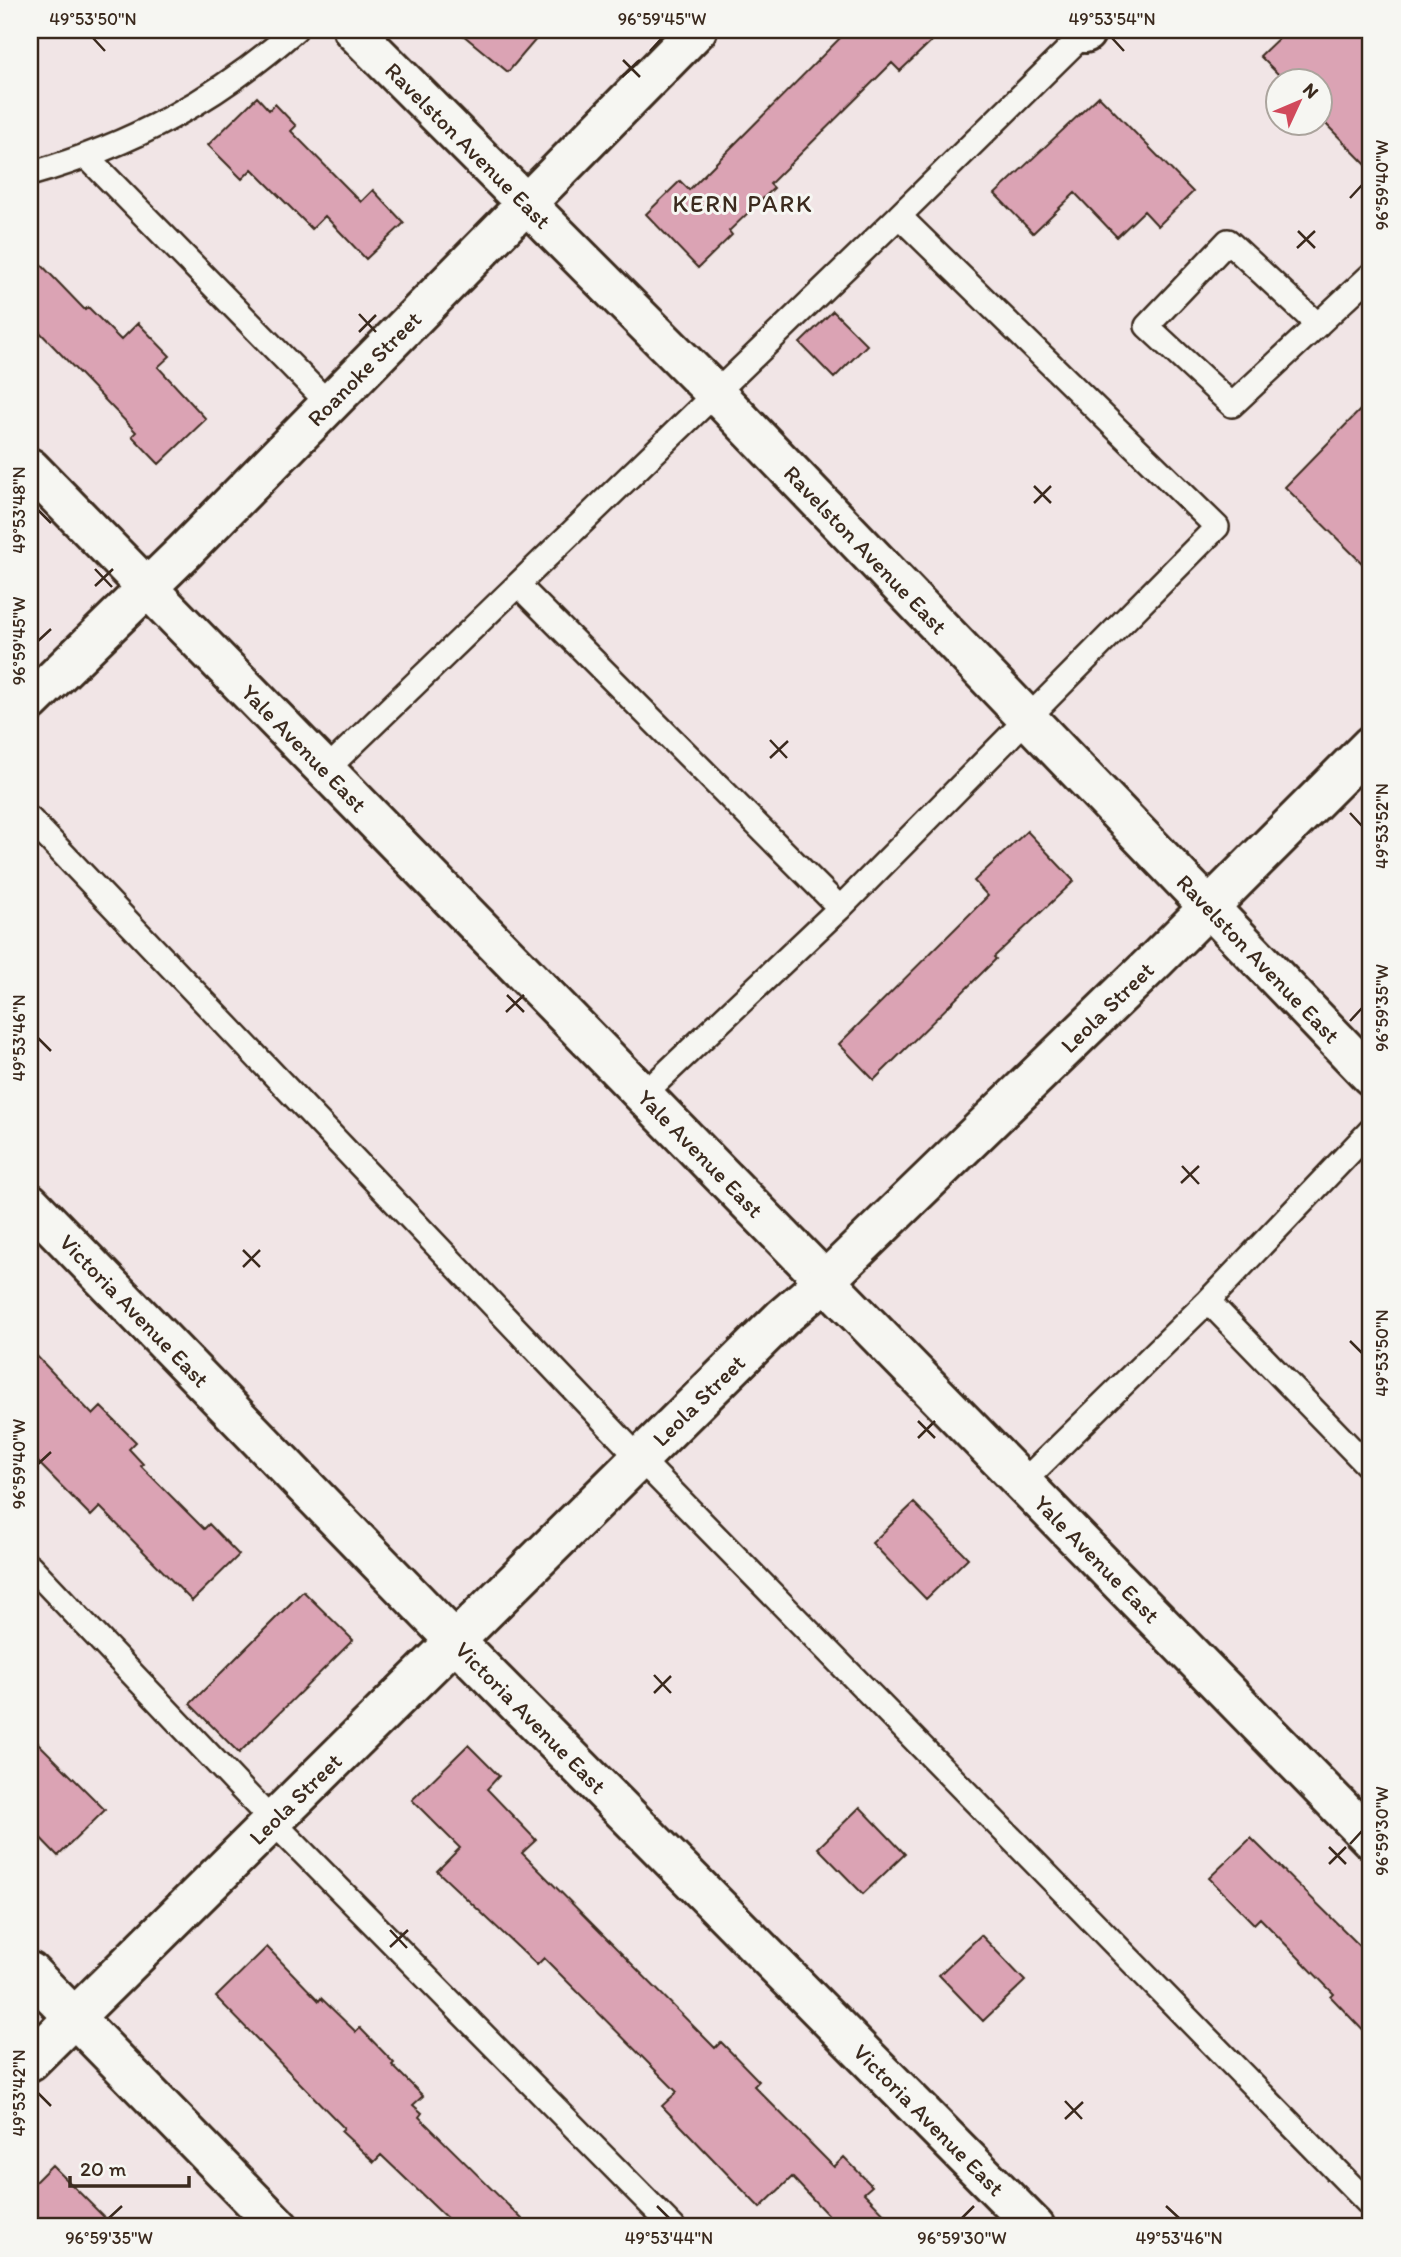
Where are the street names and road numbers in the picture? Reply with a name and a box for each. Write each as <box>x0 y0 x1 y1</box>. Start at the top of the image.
street label: Ravelston Avenue East <box>379 56 557 235</box>
street label: Roanoke Street <box>301 305 427 432</box>
street label: Ravelston Avenue East <box>778 459 953 640</box>
street label: Yale Avenue East <box>235 678 373 818</box>
street label: Ravelston Avenue East <box>1171 868 1346 1049</box>
street label: Leola Street <box>1055 956 1160 1059</box>
street label: Yale Avenue East <box>632 1084 770 1224</box>
street label: Victoria Avenue East <box>54 1228 215 1393</box>
street label: Leola Street <box>646 1348 751 1452</box>
street label: Yale Avenue East <box>1028 1489 1166 1629</box>
street label: Victoria Avenue East <box>449 1636 612 1800</box>
street label: Leola Street <box>243 1747 348 1851</box>
street label: Victoria Avenue East <box>848 2038 1010 2202</box>

